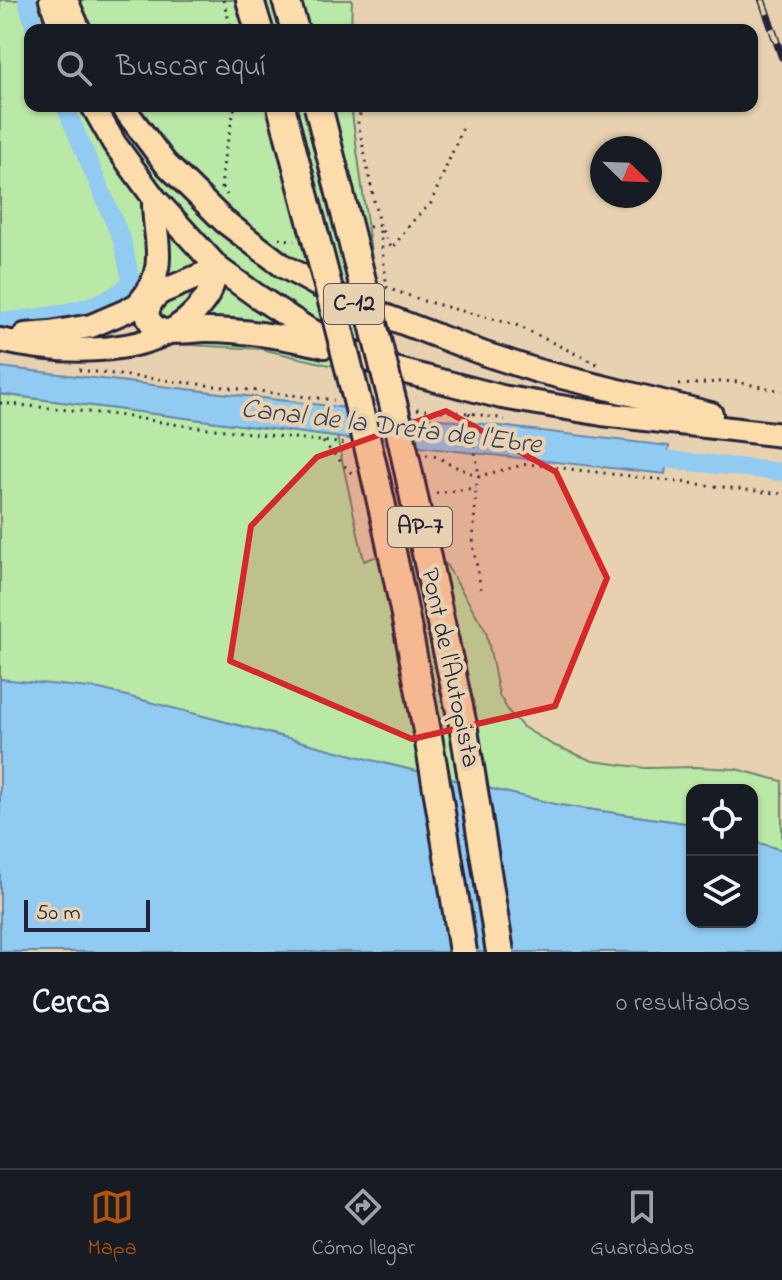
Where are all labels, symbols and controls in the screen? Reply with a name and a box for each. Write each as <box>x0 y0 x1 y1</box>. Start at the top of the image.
search box <box>24 24 758 112</box>
icon: search <box>52 46 96 90</box>
text: Buscar aquí <box>116 46 266 90</box>
north arrow <box>590 136 662 208</box>
road number: C-12 <box>324 284 384 324</box>
water label: Canal de la Dreta de l'Ebre <box>238 389 545 467</box>
road number: AP-7 <box>388 507 452 547</box>
street label: Pont de l'Autopista <box>409 565 489 771</box>
map controls <box>686 784 758 928</box>
button: locate <box>686 784 758 856</box>
button: layers <box>686 856 758 928</box>
scale bar <box>24 896 150 932</box>
text: 50 m <box>36 898 81 930</box>
text: Cerca <box>32 979 110 1029</box>
text: 0 resultados <box>616 985 750 1023</box>
tab: Mapa <box>88 1185 137 1265</box>
tab: Cómo llegar <box>312 1185 415 1265</box>
tab: Guardados <box>590 1185 694 1265</box>

